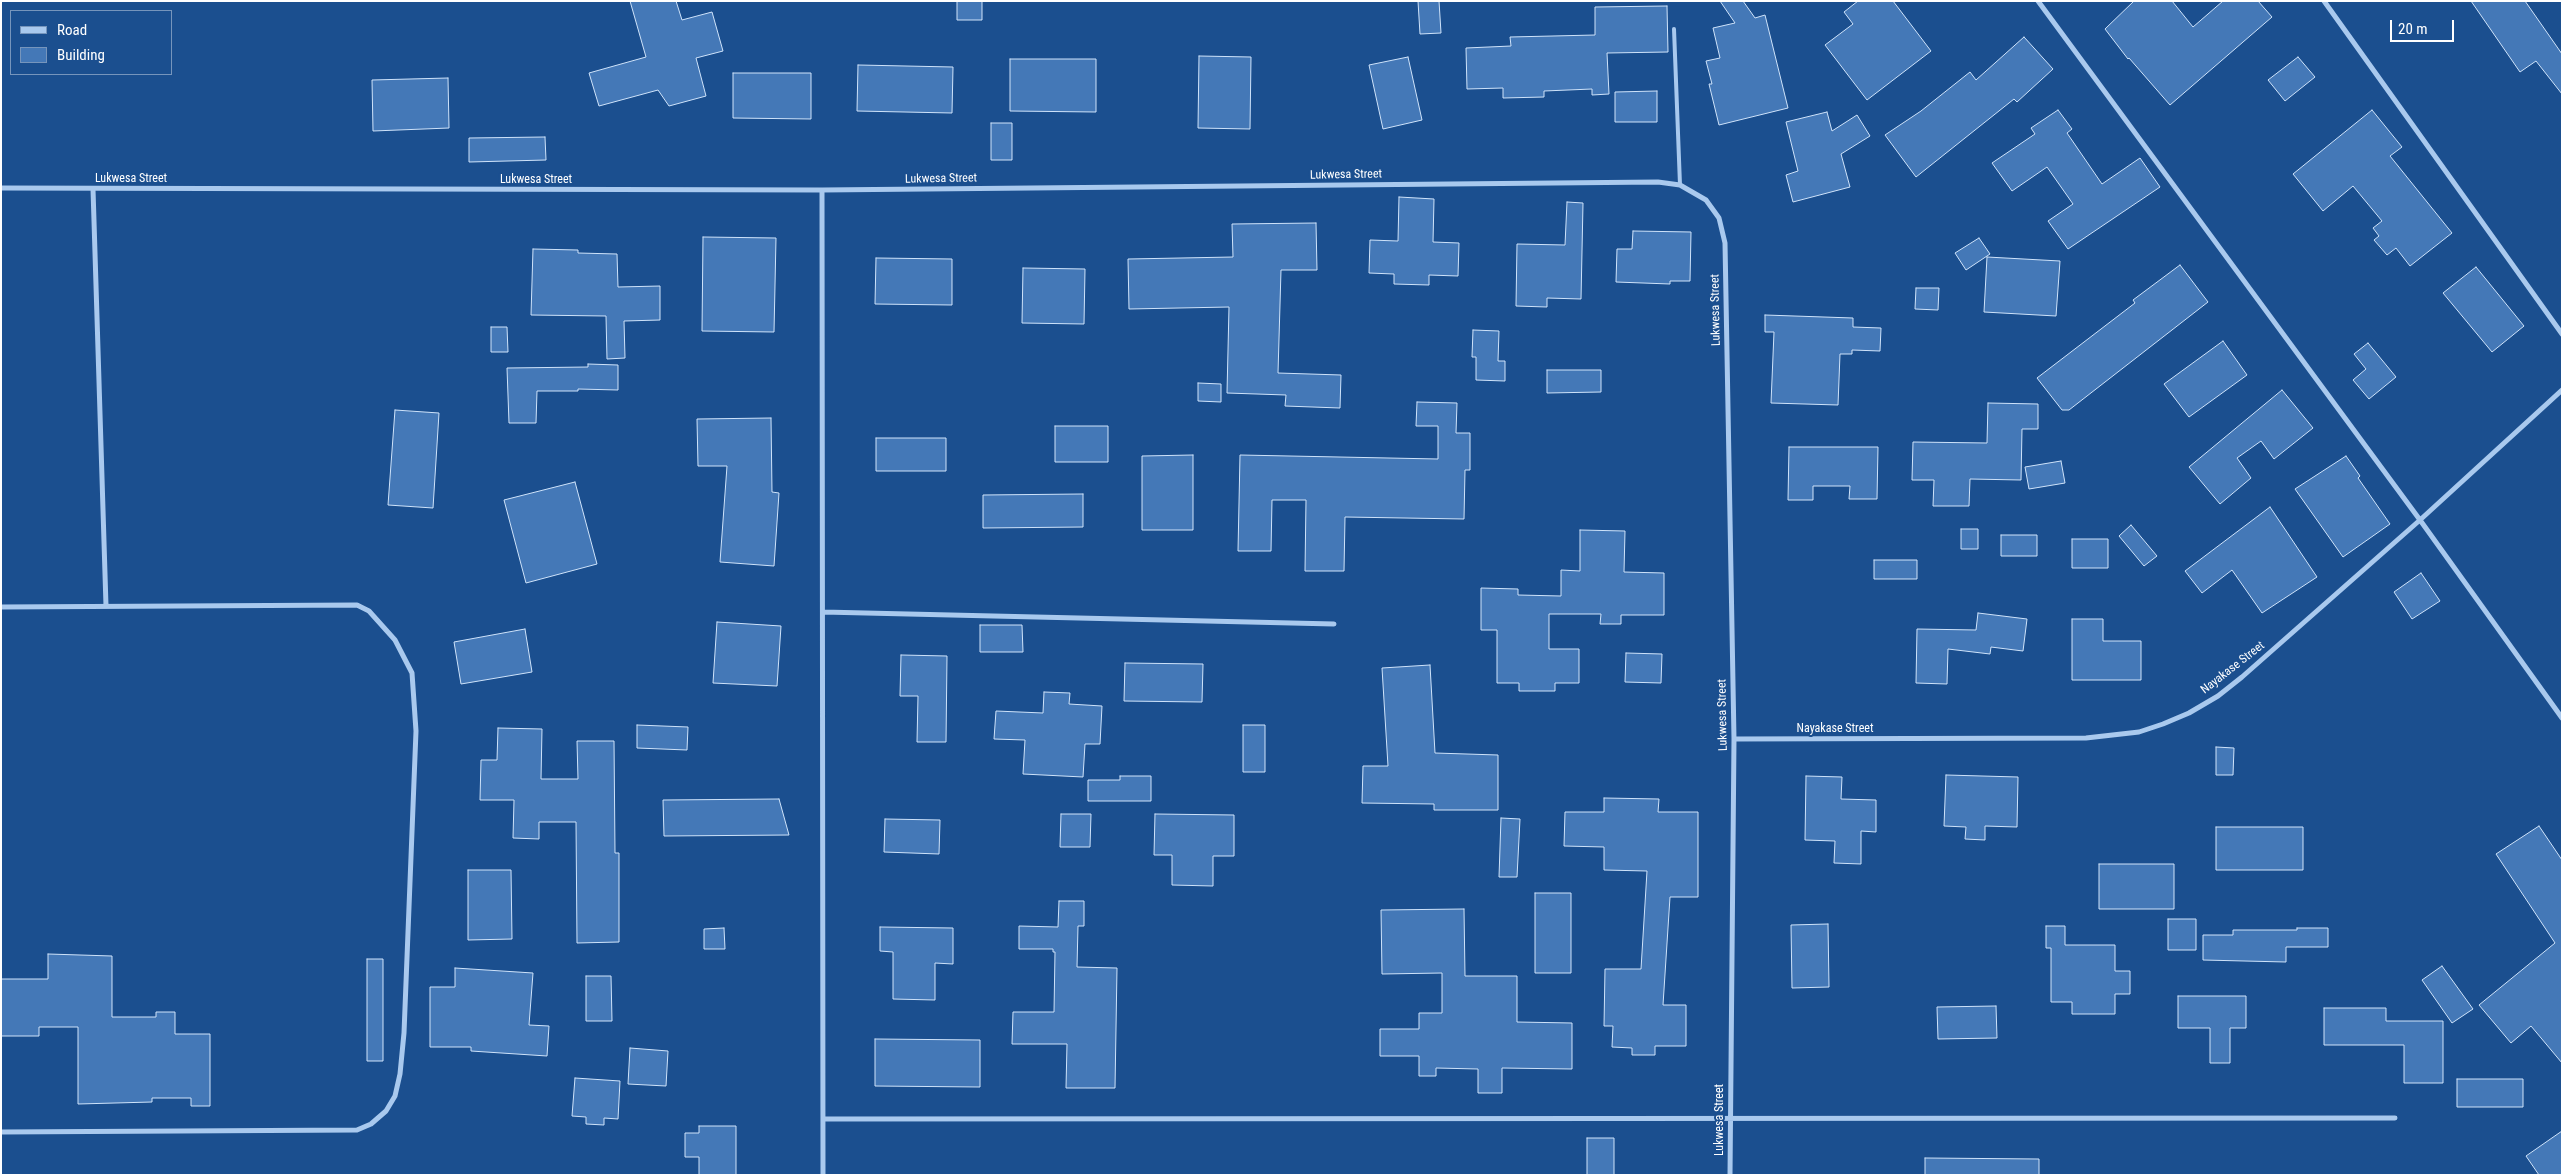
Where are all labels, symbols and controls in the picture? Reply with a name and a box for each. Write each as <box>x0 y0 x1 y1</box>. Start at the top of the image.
legend <box>10 10 172 75</box>
scale bar <box>2393 10 2457 42</box>
text: 20 m <box>2398 20 2428 38</box>
text: Road <box>57 21 87 39</box>
text: Building <box>57 46 105 64</box>
street label: Lukwesa Street <box>1310 167 1382 183</box>
street label: Lukwesa Street <box>905 171 977 187</box>
street label: Lukwesa Street <box>95 172 167 186</box>
street label: Lukwesa Street <box>500 173 572 187</box>
street label: Lukwesa Street <box>1708 274 1724 346</box>
street label: Nayakase Street <box>2198 639 2268 697</box>
street label: Lukwesa Street <box>1715 679 1731 751</box>
street label: Nayakase Street <box>1797 722 1873 736</box>
street label: Lukwesa Street <box>1713 1084 1727 1156</box>

